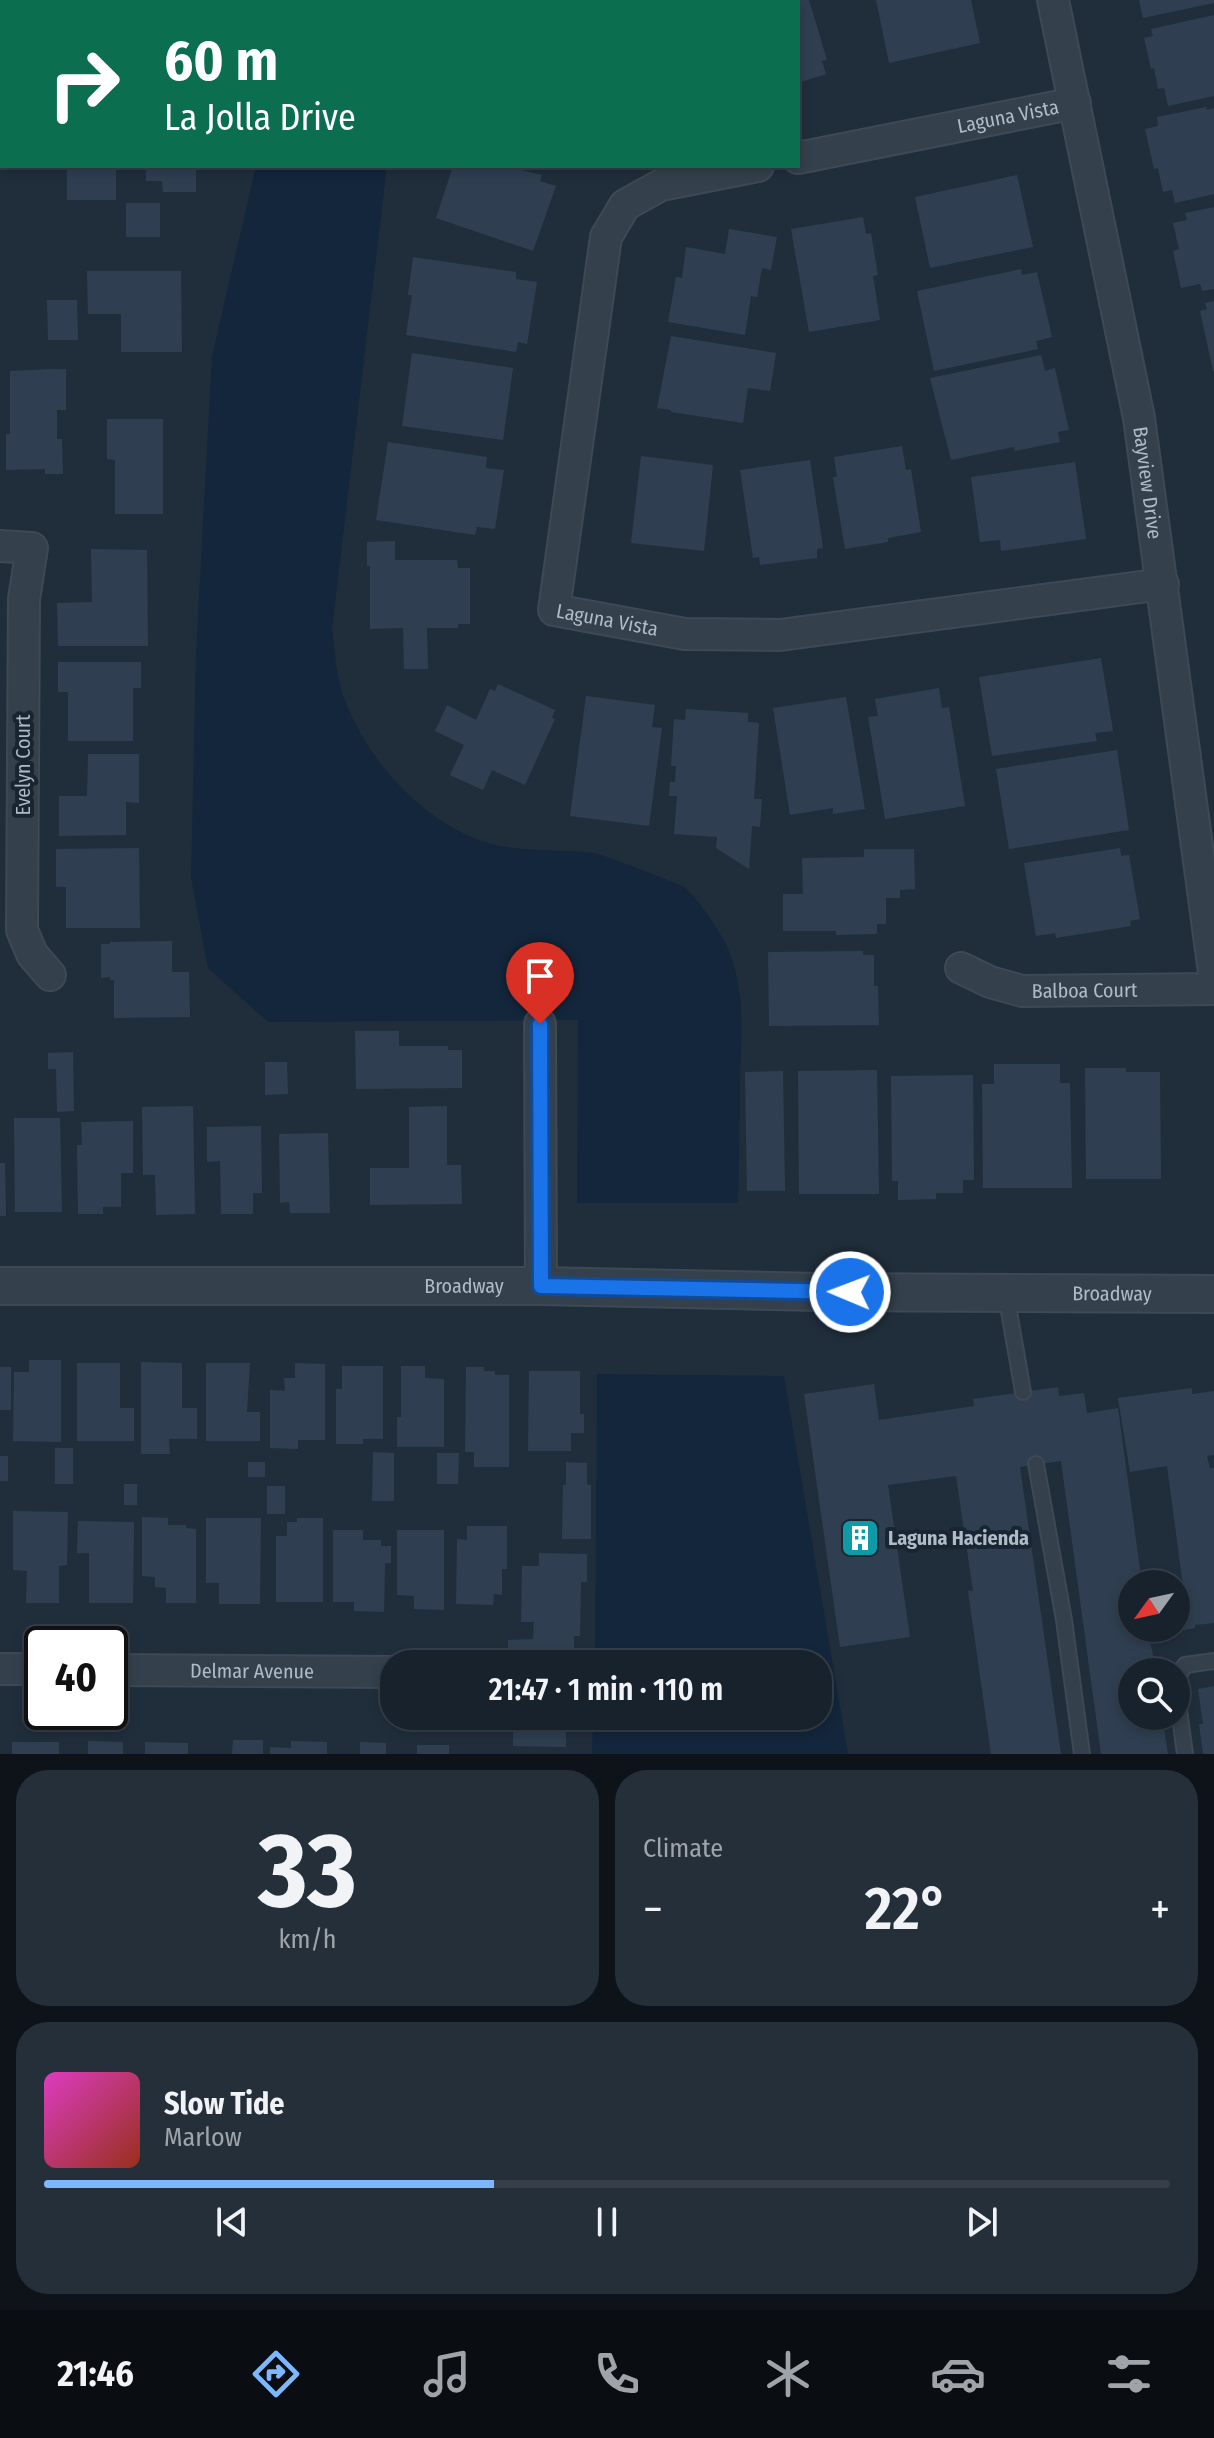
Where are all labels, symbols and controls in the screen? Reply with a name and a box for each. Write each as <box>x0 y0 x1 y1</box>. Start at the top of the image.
text: 60 m <box>164 28 278 95</box>
icon: right <box>32 32 136 136</box>
street label: Laguna Vista <box>955 95 1061 138</box>
text: La Jolla Drive <box>164 96 356 140</box>
street label: Bayview Drive <box>1128 425 1167 540</box>
street label: Laguna Vista <box>554 599 660 641</box>
street label: Evelyn Court <box>11 714 35 816</box>
pin <box>506 942 574 1024</box>
icon: arrive <box>518 954 562 998</box>
street label: Balboa Court <box>1032 978 1138 1003</box>
position arrow <box>808 1250 892 1334</box>
street label: Broadway <box>424 1274 504 1298</box>
street label: Broadway <box>1072 1281 1152 1306</box>
building icon: Laguna Hacienda <box>839 1517 881 1559</box>
place label: Laguna Hacienda <box>888 1526 1029 1550</box>
north arrow <box>1118 1570 1190 1642</box>
map controls <box>1118 1570 1190 1730</box>
speed limit sign: 40 <box>24 1626 128 1730</box>
button: search <box>1118 1658 1190 1730</box>
street label: Delmar Avenue <box>190 1659 314 1683</box>
text: 21:47 · 1 min · 110 m <box>489 1672 723 1708</box>
text: 33 <box>258 1809 357 1934</box>
text: Climate <box>643 1833 723 1864</box>
text: 22° <box>865 1873 948 1945</box>
text: − <box>643 1883 663 1936</box>
text: + <box>1150 1883 1170 1936</box>
text: km/h <box>279 1924 336 1955</box>
text: Slow Tide <box>164 2086 285 2122</box>
text: Marlow <box>164 2122 242 2153</box>
icon: previous <box>210 2200 254 2244</box>
icon: pause <box>585 2200 629 2244</box>
icon: next <box>960 2200 1004 2244</box>
icon: directions <box>248 2346 304 2402</box>
icon: music <box>419 2346 475 2402</box>
icon: phone <box>589 2346 645 2402</box>
icon: climate <box>760 2346 816 2402</box>
icon: car <box>930 2346 986 2402</box>
icon: filters <box>1101 2346 1157 2402</box>
text: 21:46 <box>57 2352 134 2396</box>

